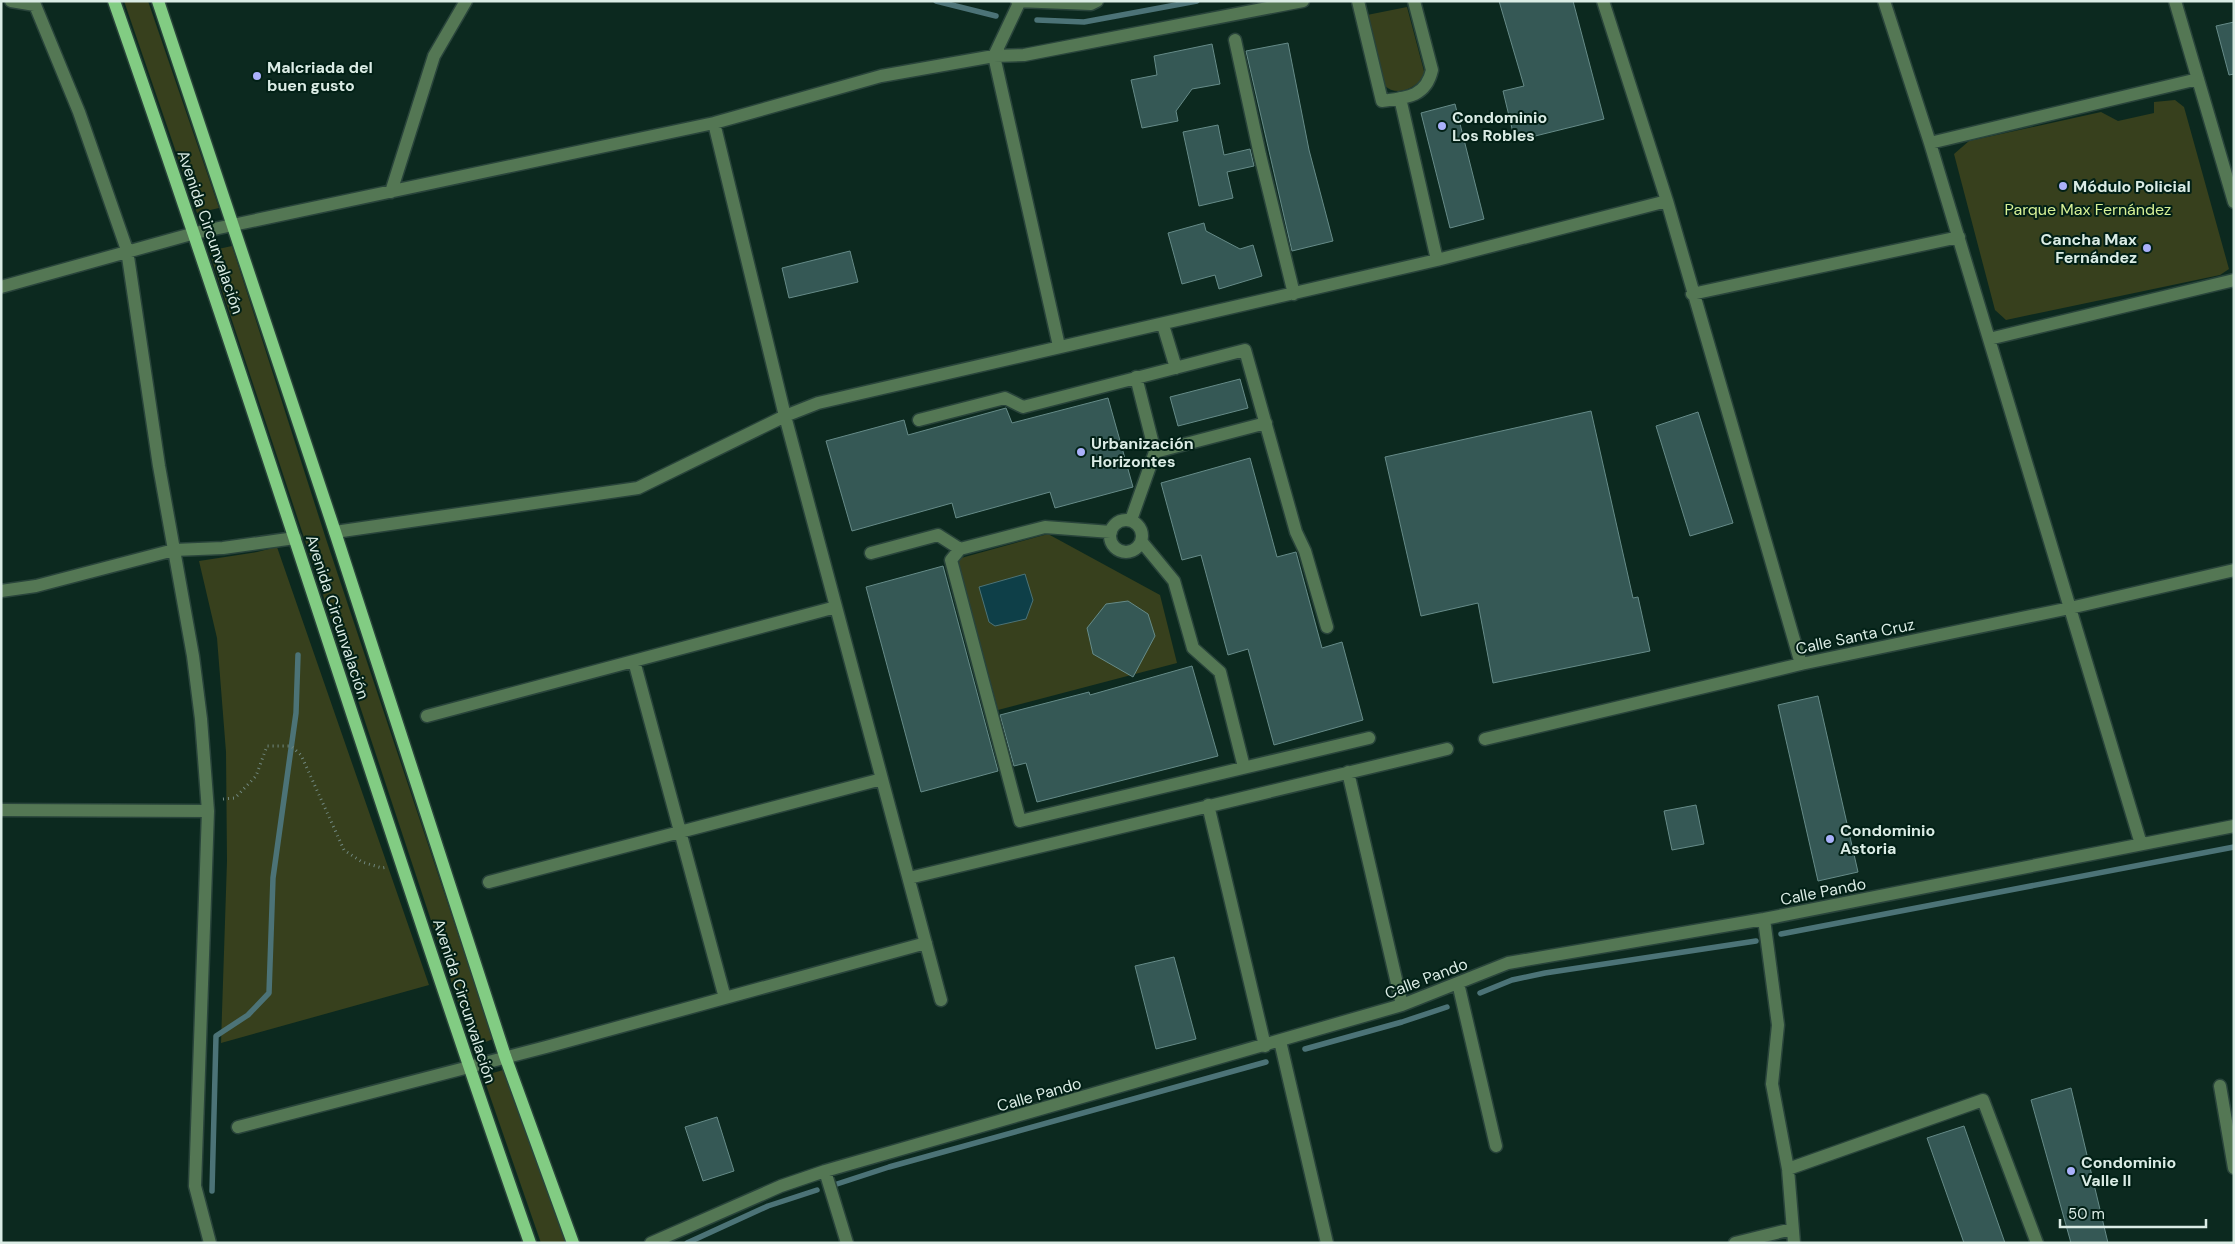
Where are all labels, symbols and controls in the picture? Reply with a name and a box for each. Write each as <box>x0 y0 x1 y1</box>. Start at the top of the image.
place label: Malcriada del buen gusto <box>267 57 373 96</box>
marker: Malcriada del buen gusto <box>251 70 263 82</box>
place label: Condominio Los Robles <box>1452 107 1547 146</box>
marker: Condominio Los Robles <box>1436 120 1448 132</box>
street label: Avenida Circunvalación <box>173 147 248 317</box>
place label: Módulo Policial <box>2073 176 2191 197</box>
marker: Módulo Policial <box>2057 180 2069 192</box>
park label: Parque Max Fernández <box>2005 199 2171 220</box>
place label: Cancha Max Fernández <box>2041 229 2137 268</box>
marker: Cancha Max Fernández <box>2141 242 2153 254</box>
place label: Urbanización Horizontes <box>1091 433 1194 472</box>
marker: Urbanización Horizontes <box>1075 446 1087 458</box>
street label: Avenida Circunvalación <box>301 532 374 702</box>
street label: Calle Santa Cruz <box>1794 614 1916 659</box>
place label: Condominio Astoria <box>1840 820 1935 859</box>
marker: Condominio Astoria <box>1824 833 1836 845</box>
street label: Calle Pando <box>1778 873 1868 910</box>
street label: Avenida Circunvalación <box>428 916 501 1086</box>
street label: Calle Pando <box>1382 953 1471 1004</box>
street label: Calle Pando <box>994 1072 1084 1117</box>
place label: Condominio Valle II <box>2081 1152 2176 1191</box>
marker: Condominio Valle II <box>2065 1165 2077 1177</box>
scale bar <box>2060 1196 2206 1228</box>
text: 50 m <box>2068 1204 2105 1224</box>

